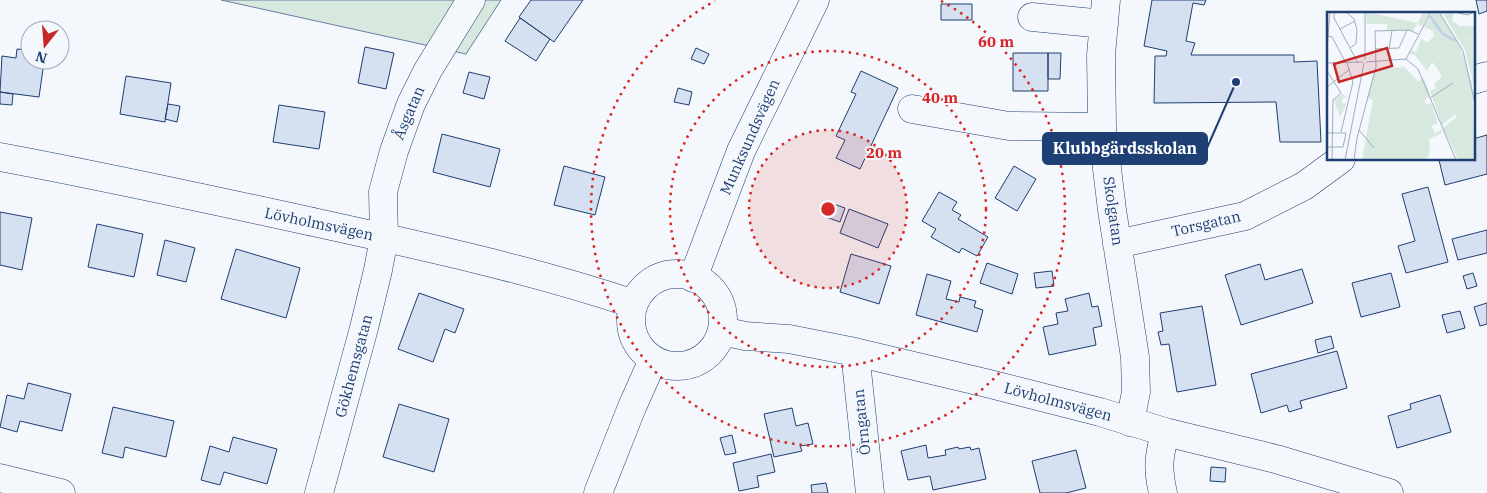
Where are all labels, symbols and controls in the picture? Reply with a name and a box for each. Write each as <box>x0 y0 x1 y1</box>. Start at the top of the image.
inset map <box>1327 12 1474 160</box>
north arrow <box>20 20 70 70</box>
text: 60 m <box>978 32 1014 51</box>
text: N <box>33 47 49 68</box>
street label: Munksundsvägen <box>715 76 784 198</box>
street label: Åsgatan <box>389 83 429 143</box>
text: 40 m <box>922 88 958 107</box>
callout: Klubbgärdsskolan <box>1043 133 1207 164</box>
text: Klubbgärdsskolan <box>1053 138 1198 158</box>
text: 20 m <box>866 143 902 162</box>
street label: Skolgatan <box>1099 175 1128 247</box>
centre of rings <box>819 200 837 218</box>
street label: Lövholmsvägen <box>263 203 376 244</box>
street label: Torsgatan <box>1169 206 1243 241</box>
street label: Gökhemsgatan <box>331 312 377 420</box>
street label: Lövholmsvägen <box>1002 378 1114 425</box>
street label: Örngatan <box>849 388 874 456</box>

